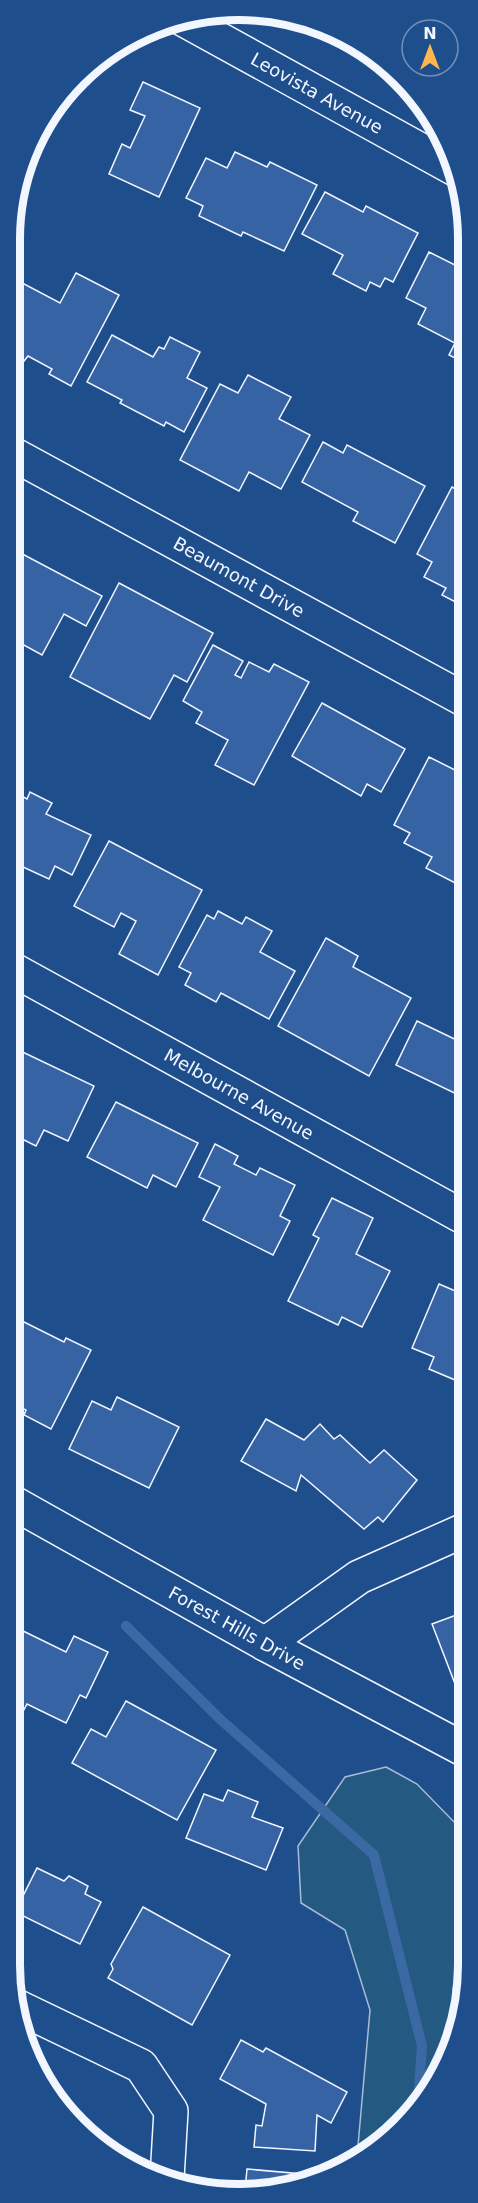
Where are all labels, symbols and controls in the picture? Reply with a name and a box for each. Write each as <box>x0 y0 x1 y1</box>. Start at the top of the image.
north arrow <box>400 18 460 78</box>
text: N <box>423 24 437 43</box>
street label: Leovista Avenue <box>247 48 387 138</box>
street label: Beaumont Drive <box>170 532 308 622</box>
street label: Melbourne Avenue <box>161 1044 317 1144</box>
street label: Forest Hills Drive <box>165 1582 309 1674</box>

